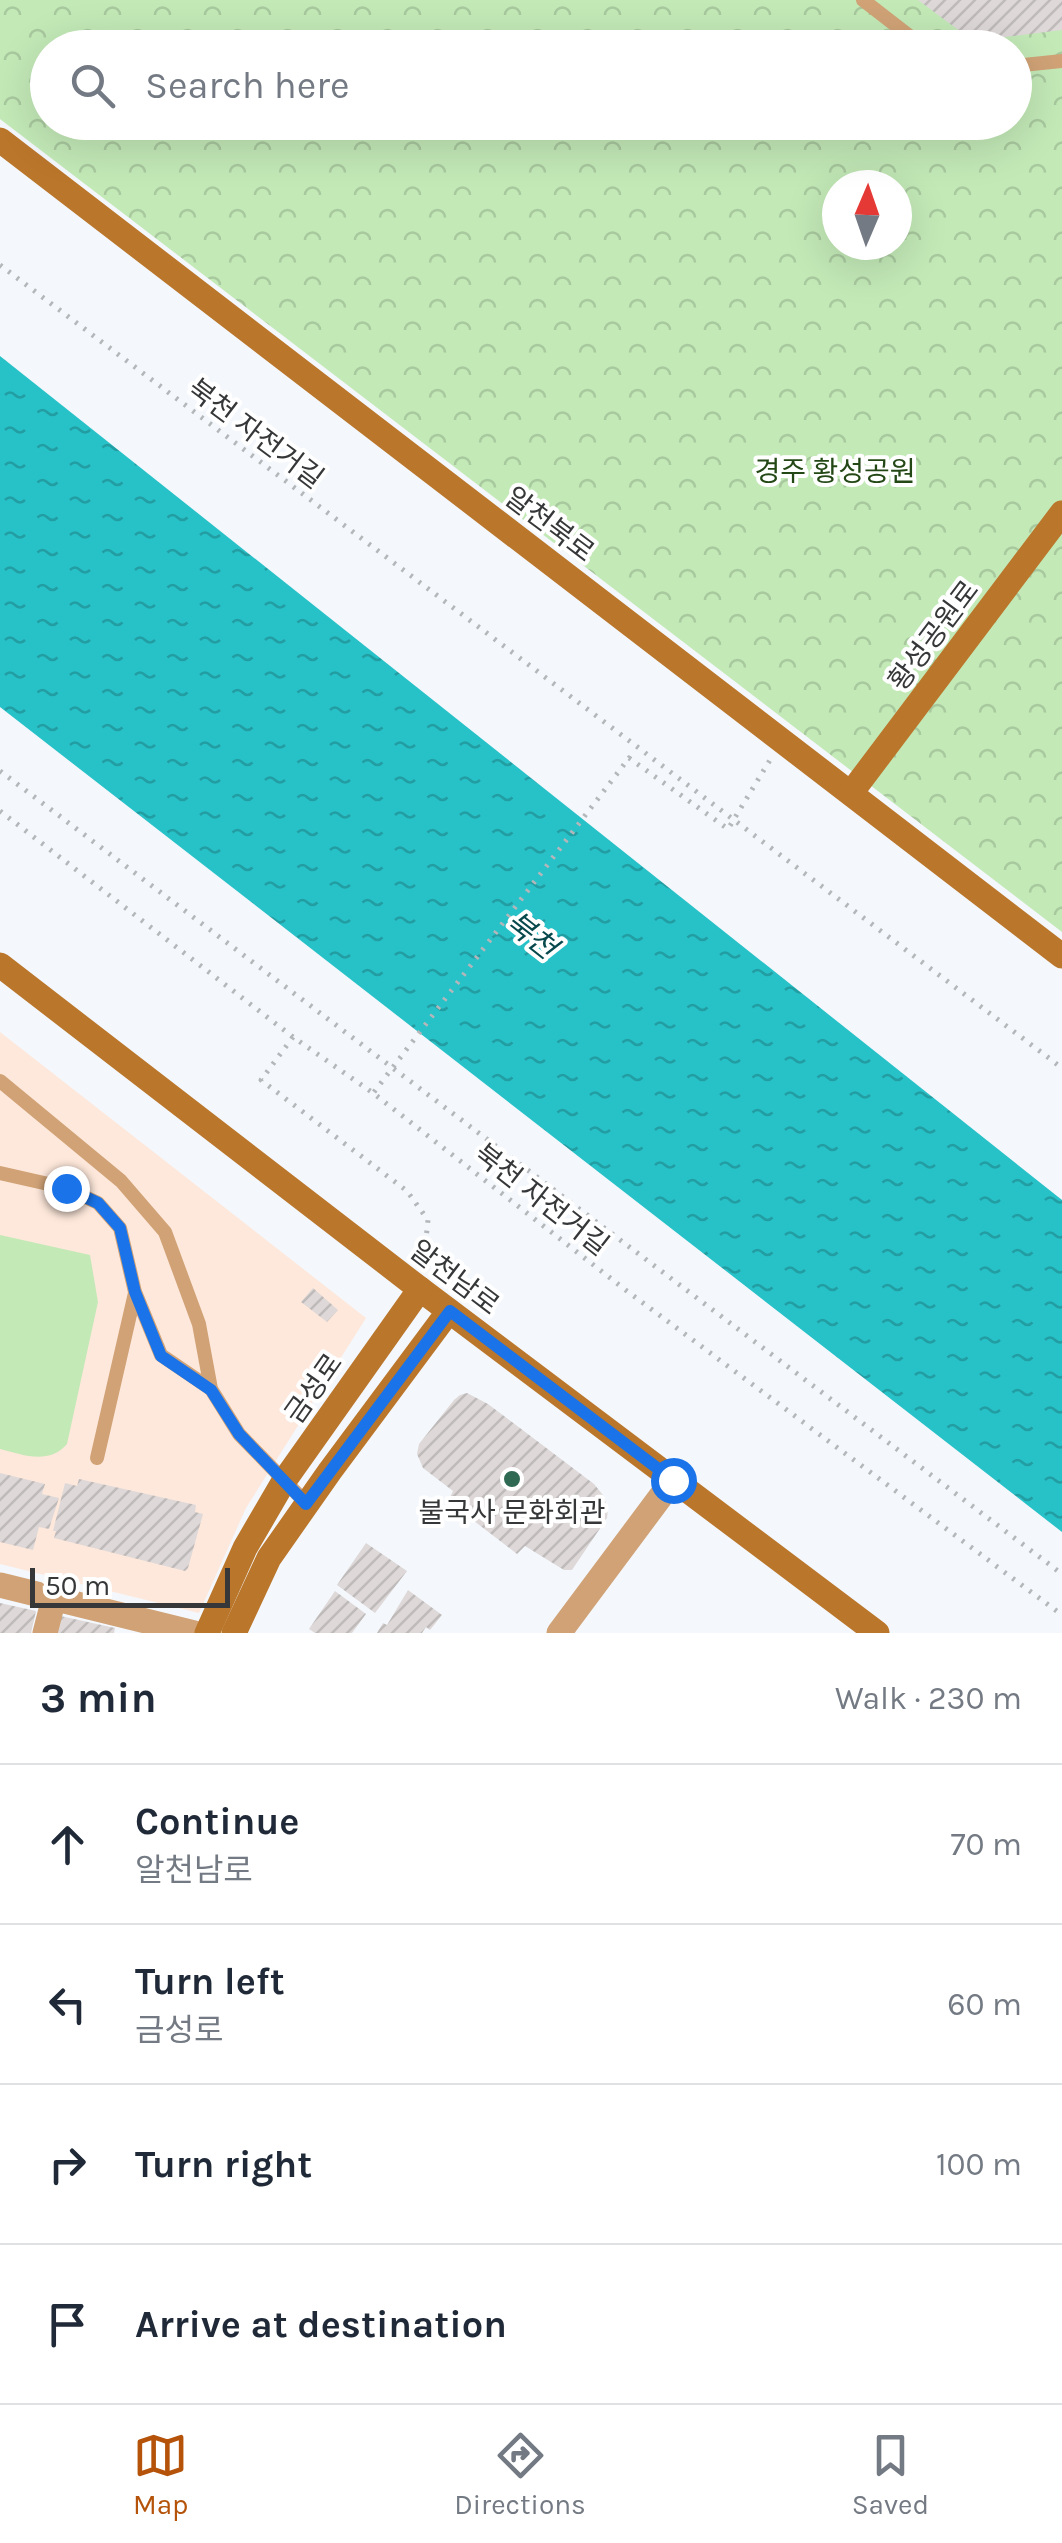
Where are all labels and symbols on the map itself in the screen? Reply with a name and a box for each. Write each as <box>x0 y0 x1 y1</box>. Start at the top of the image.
north arrow <box>822 170 912 260</box>
street label: 북천 자전거길 <box>181 372 330 495</box>
park label: 경주 황성공원 <box>754 455 916 488</box>
street label: 알천북로 <box>499 480 601 569</box>
street label: 황성공원로 <box>881 574 985 697</box>
water label: 북천 <box>498 904 567 968</box>
street label: 북천 자전거길 <box>468 1137 615 1262</box>
route end <box>44 1166 90 1212</box>
street label: 알천남로 <box>404 1233 506 1322</box>
street label: 금성로 <box>278 1347 349 1429</box>
route start <box>651 1458 697 1504</box>
marker: 불국사 문화회관 <box>501 1468 523 1490</box>
place label: 불국사 문화회관 <box>419 1496 605 1529</box>
scale bar <box>30 1563 230 1608</box>

